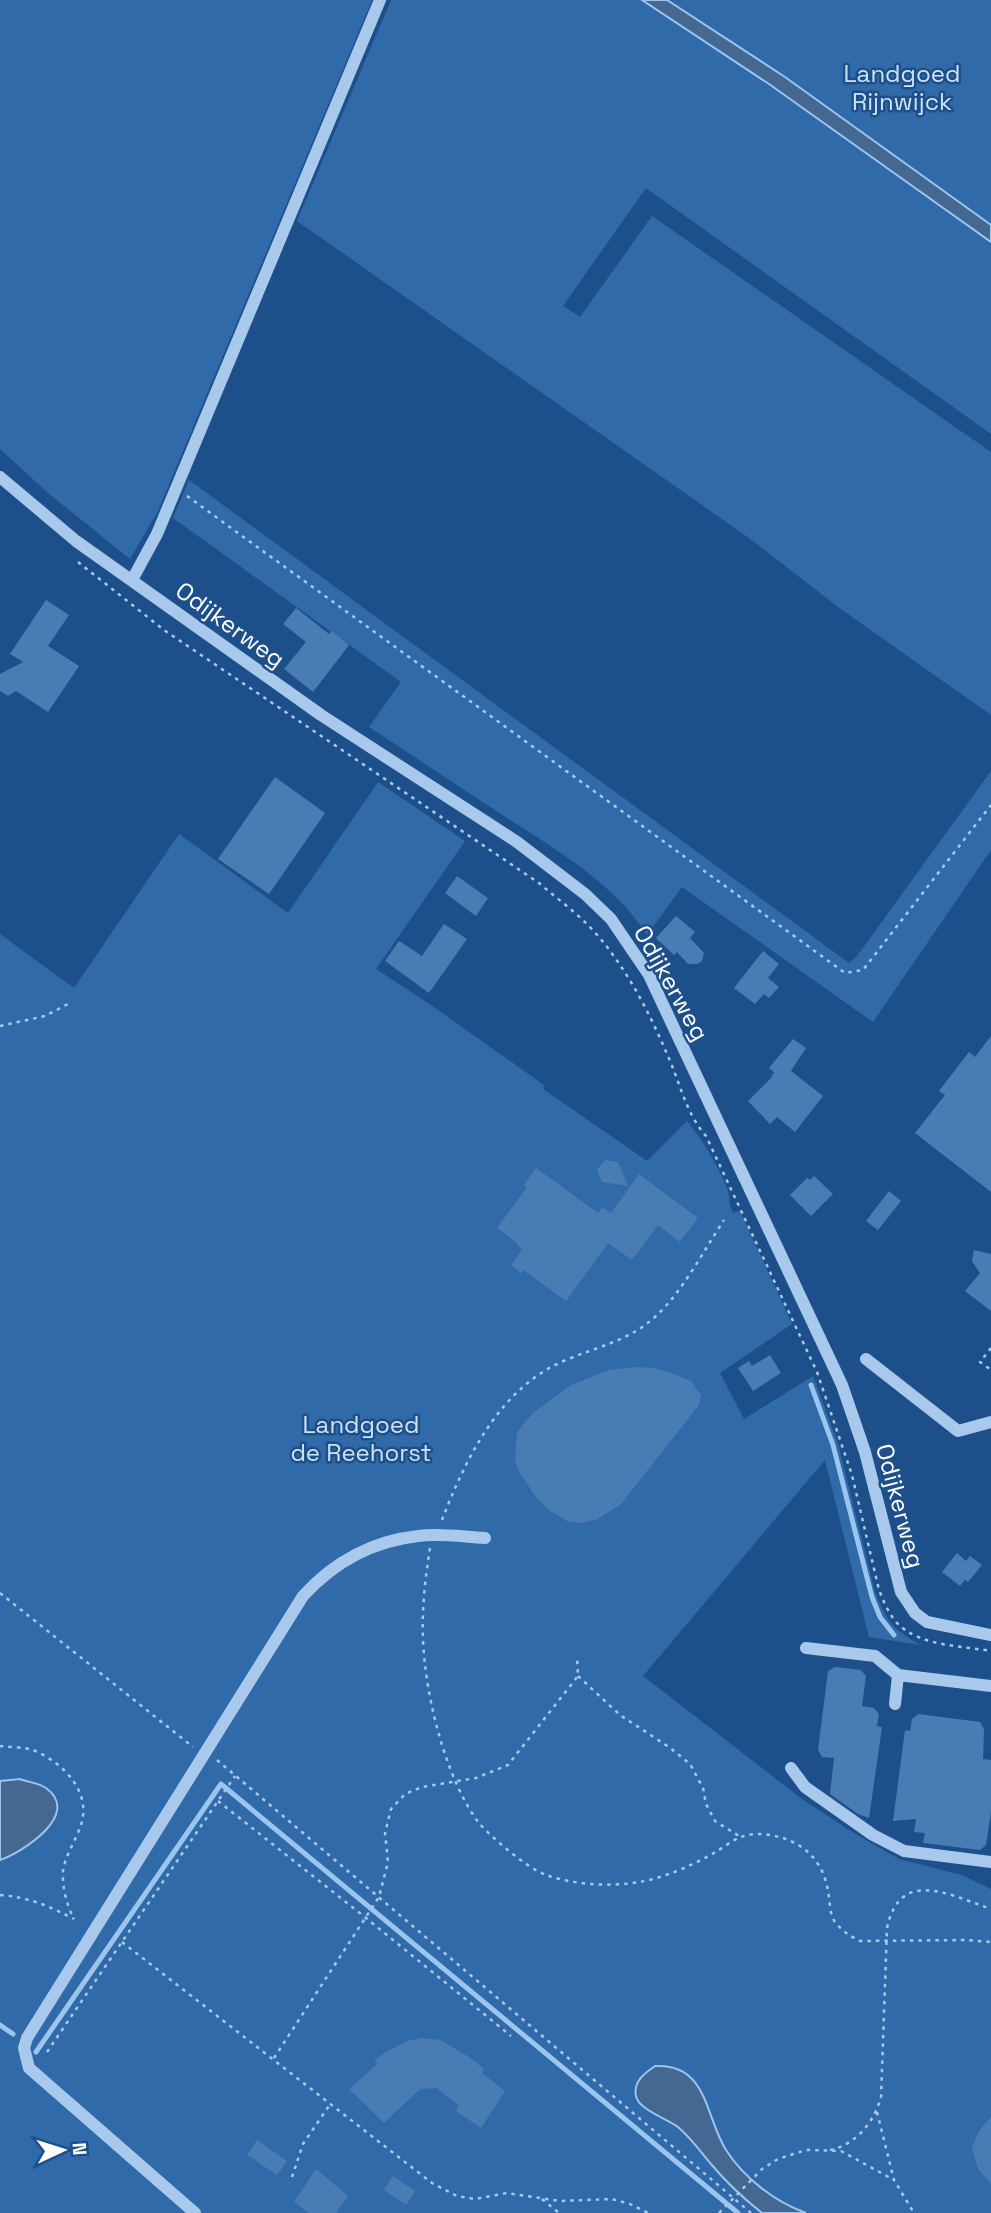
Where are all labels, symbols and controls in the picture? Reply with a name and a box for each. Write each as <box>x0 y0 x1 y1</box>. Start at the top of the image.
park label: Landgoed Rijnwijck <box>844 58 960 117</box>
street label: Odijkerweg <box>170 575 291 675</box>
street label: Odijkerweg <box>627 919 716 1046</box>
park label: Landgoed de Reehorst <box>290 1409 432 1468</box>
street label: Odijkerweg <box>869 1440 932 1571</box>
north arrow <box>28 2115 98 2185</box>
text: N <box>67 2142 92 2156</box>

